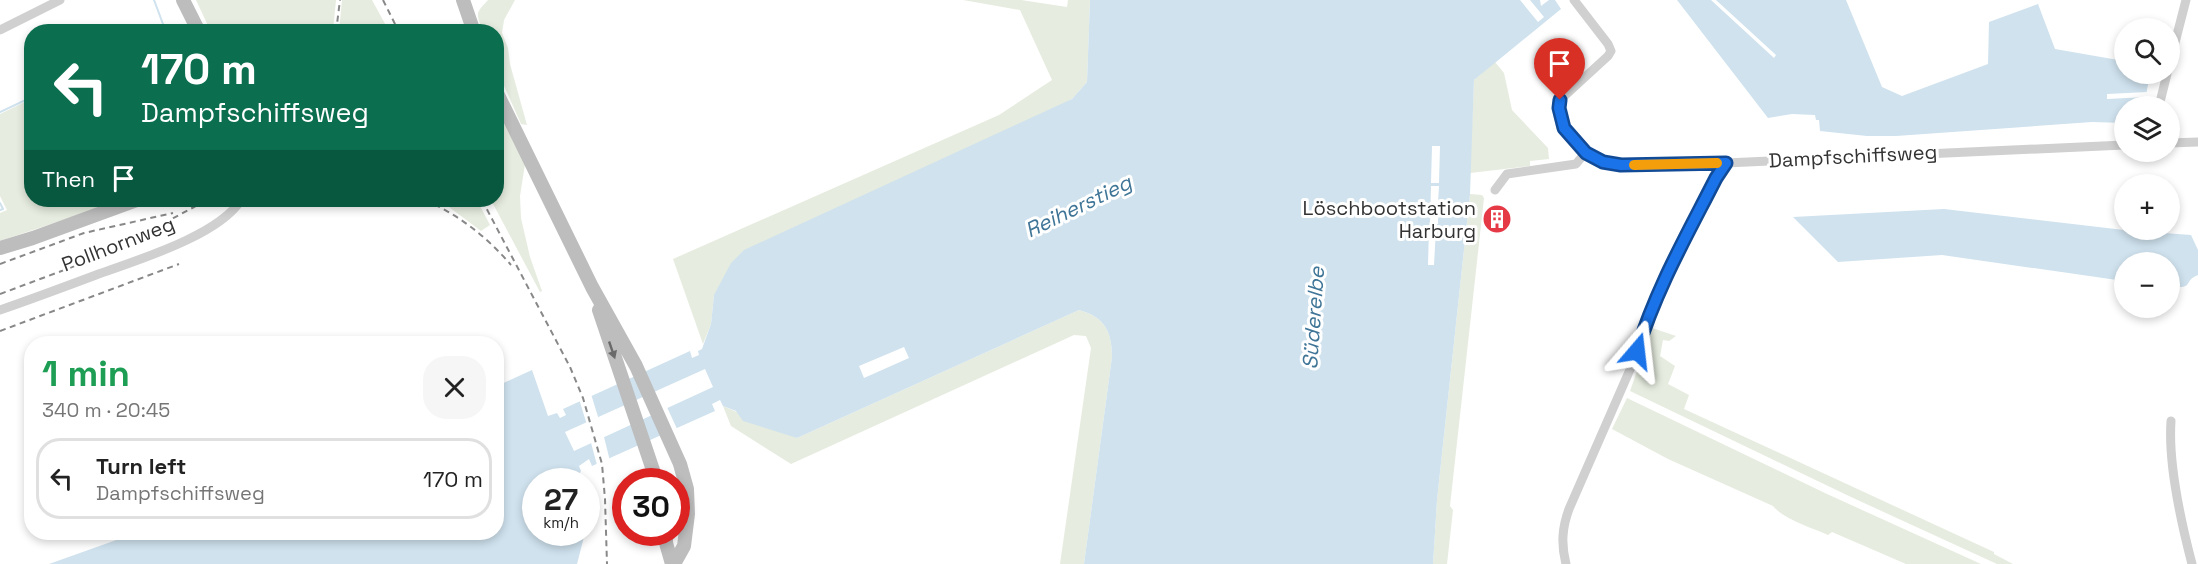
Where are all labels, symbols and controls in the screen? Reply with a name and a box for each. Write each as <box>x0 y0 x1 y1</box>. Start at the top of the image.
map controls <box>2114 18 2180 318</box>
button: search <box>2114 18 2180 84</box>
pin <box>1534 38 1585 100</box>
text: 170 m <box>141 43 257 96</box>
icon: arrive <box>1543 47 1576 80</box>
icon: left <box>42 48 120 126</box>
text: Dampfschiffsweg <box>141 95 369 130</box>
button: layers <box>2114 96 2180 162</box>
street label: Dampfschiffsweg <box>1768 139 1938 173</box>
icon: arrive <box>107 162 140 195</box>
text: Then <box>42 165 95 193</box>
water label: Reiherstieg <box>1020 168 1137 243</box>
button: + <box>2114 174 2180 240</box>
place label: Löschbootstation Harburg <box>1303 195 1476 244</box>
building icon: Löschbootstation Harburg <box>1481 203 1513 235</box>
street label: Pollhornweg <box>58 211 178 277</box>
button: − <box>2114 252 2180 318</box>
water label: Süderelbe <box>1296 264 1330 370</box>
position arrow <box>1605 319 1669 383</box>
one-way arrow <box>607 341 617 359</box>
text: 1 min <box>42 351 130 397</box>
button: close <box>423 356 486 419</box>
text: 340 m · 20:45 <box>42 397 170 423</box>
text: Turn left <box>96 452 186 480</box>
icon: left <box>45 462 78 495</box>
text: 170 m <box>423 465 483 493</box>
speed limit sign: 30 <box>612 468 690 546</box>
text: Dampfschiffsweg <box>96 480 265 506</box>
text: 27 <box>544 480 578 519</box>
text: km/h <box>543 513 579 532</box>

